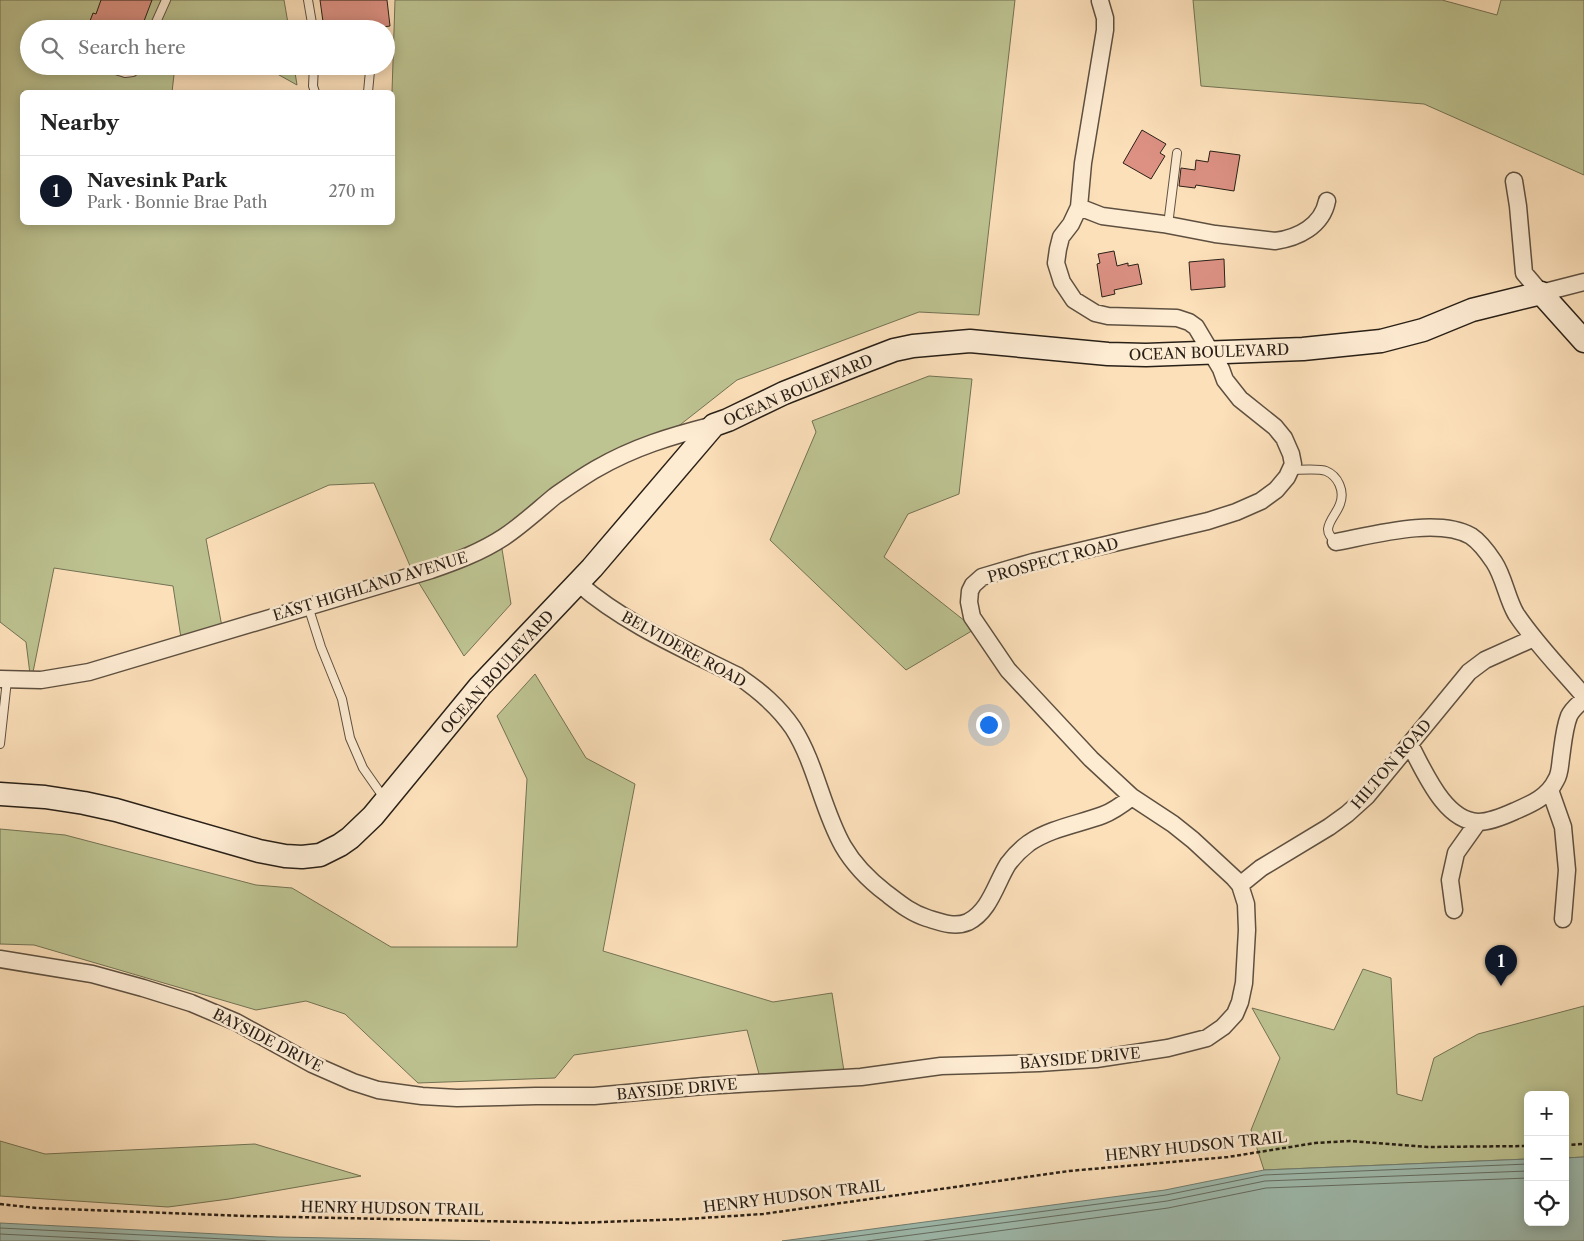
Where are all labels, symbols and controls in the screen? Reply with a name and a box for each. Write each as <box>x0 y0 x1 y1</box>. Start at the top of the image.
search box <box>20 20 395 75</box>
icon: search <box>38 34 66 62</box>
text: Search here <box>78 36 186 59</box>
text: Nearby <box>40 110 119 135</box>
text: Navesink Park <box>87 169 227 192</box>
text: 1 <box>52 181 60 201</box>
text: 270 m <box>329 181 375 201</box>
text: Park · Bonnie Brae Path <box>87 192 267 212</box>
street label: OCEAN BOULEVARD <box>1129 340 1289 364</box>
street label: OCEAN BOULEVARD <box>720 350 876 430</box>
street label: PROSPECT ROAD <box>985 533 1121 587</box>
street label: EAST HIGHLAND AVENUE <box>270 547 470 625</box>
street label: OCEAN BOULEVARD <box>436 606 558 738</box>
street label: BELVIDERE ROAD <box>618 607 750 691</box>
your location <box>976 712 1002 738</box>
street label: HILTON ROAD <box>1347 715 1435 813</box>
pin: 1 <box>1485 945 1517 986</box>
street label: BAYSIDE DRIVE <box>210 1004 326 1076</box>
street label: BAYSIDE DRIVE <box>1019 1043 1141 1073</box>
street label: BAYSIDE DRIVE <box>616 1074 738 1104</box>
map controls <box>1524 1091 1569 1226</box>
button: + <box>1524 1091 1569 1136</box>
street label: HENRY HUDSON TRAIL <box>1104 1127 1288 1165</box>
button: − <box>1524 1136 1569 1181</box>
street label: HENRY HUDSON TRAIL <box>702 1175 886 1217</box>
button: locate <box>1524 1181 1569 1226</box>
street label: HENRY HUDSON TRAIL <box>301 1197 484 1219</box>

